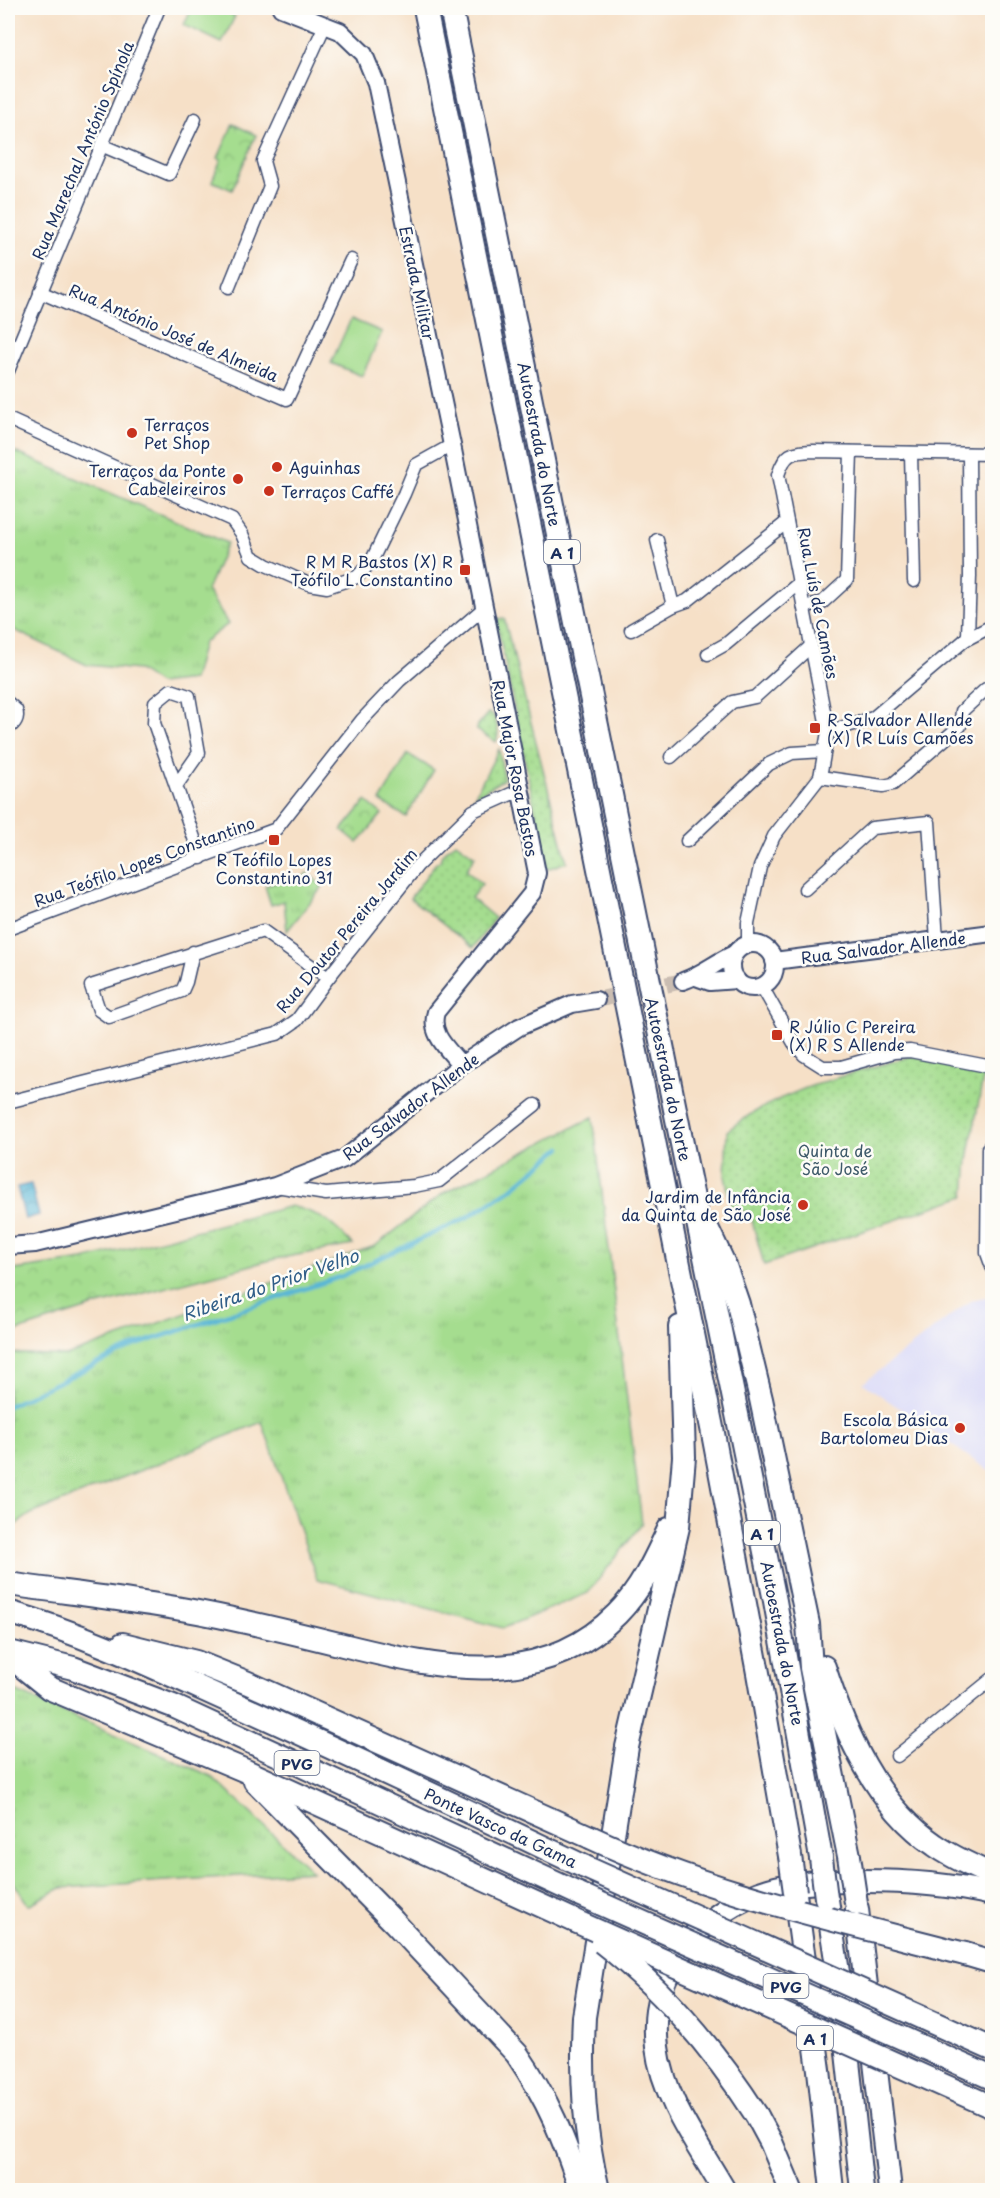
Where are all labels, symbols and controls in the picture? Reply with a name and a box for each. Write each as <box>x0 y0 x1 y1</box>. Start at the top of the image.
street label: Rua Marechal António Spínola <box>25 37 139 263</box>
street label: Estrada Militar <box>394 223 442 343</box>
street label: Rua António José de Almeida <box>65 277 283 387</box>
street label: Autoestrada do Norte <box>512 360 568 528</box>
place label: Terraços Pet Shop <box>144 412 210 454</box>
marker: Terraços Pet Shop <box>125 426 139 440</box>
place label: Aguinhas <box>289 455 360 479</box>
place label: Terraços da Ponte Cabeleireiros <box>89 458 226 500</box>
marker: Aguinhas <box>270 460 284 474</box>
marker: Terraços da Ponte Cabeleireiros <box>231 472 245 486</box>
place label: Terraços Caffé <box>281 479 394 503</box>
marker: Terraços Caffé <box>262 484 276 498</box>
street label: Rua Luís de Camões <box>793 525 845 681</box>
road number: A 1 <box>544 540 580 564</box>
place label: R M R Bastos (X) R Teófilo L Constantino <box>291 549 453 591</box>
marker: R M R Bastos (X) R Teófilo L Constantino <box>458 563 472 577</box>
street label: Rua Major Rosa Bastos <box>487 678 545 858</box>
place label: R Salvador Allende (X) (R Luís Camões <box>827 707 974 749</box>
marker: R Salvador Allende (X) (R Luís Camões <box>808 721 822 735</box>
street label: Rua Teófilo Lopes Constantino <box>30 810 258 912</box>
marker: R Teófilo Lopes Constantino 31 <box>267 833 281 847</box>
street label: Rua Doutor Pereira Jardim <box>270 842 422 1018</box>
place label: R Teófilo Lopes Constantino 31 <box>216 847 332 889</box>
street label: Rua Salvador Allende <box>800 925 966 969</box>
street label: Autoestrada do Norte <box>640 995 698 1163</box>
place label: R Júlio C Pereira (X) R S Allende <box>789 1014 916 1056</box>
marker: R Júlio C Pereira (X) R S Allende <box>770 1028 784 1042</box>
street label: Rua Salvador Allende <box>337 1047 483 1165</box>
park label: Quinta de São José <box>798 1138 872 1180</box>
place label: Jardim de Infância da Quinta de São José <box>621 1184 791 1226</box>
marker: Jardim de Infância da Quinta de São José <box>796 1198 810 1212</box>
water label: Ribeira do Prior Velho <box>178 1241 363 1327</box>
place label: Escola Básica Bartolomeu Dias <box>819 1407 948 1449</box>
marker: Escola Básica Bartolomeu Dias <box>953 1421 967 1435</box>
road number: A 1 <box>744 1521 780 1545</box>
street label: Autoestrada do Norte <box>755 1559 811 1727</box>
road number: PVG <box>274 1751 320 1775</box>
street label: Ponte Vasco da Gama <box>421 1781 581 1873</box>
road number: PVG <box>764 1974 808 1998</box>
road number: A 1 <box>797 2026 833 2050</box>

